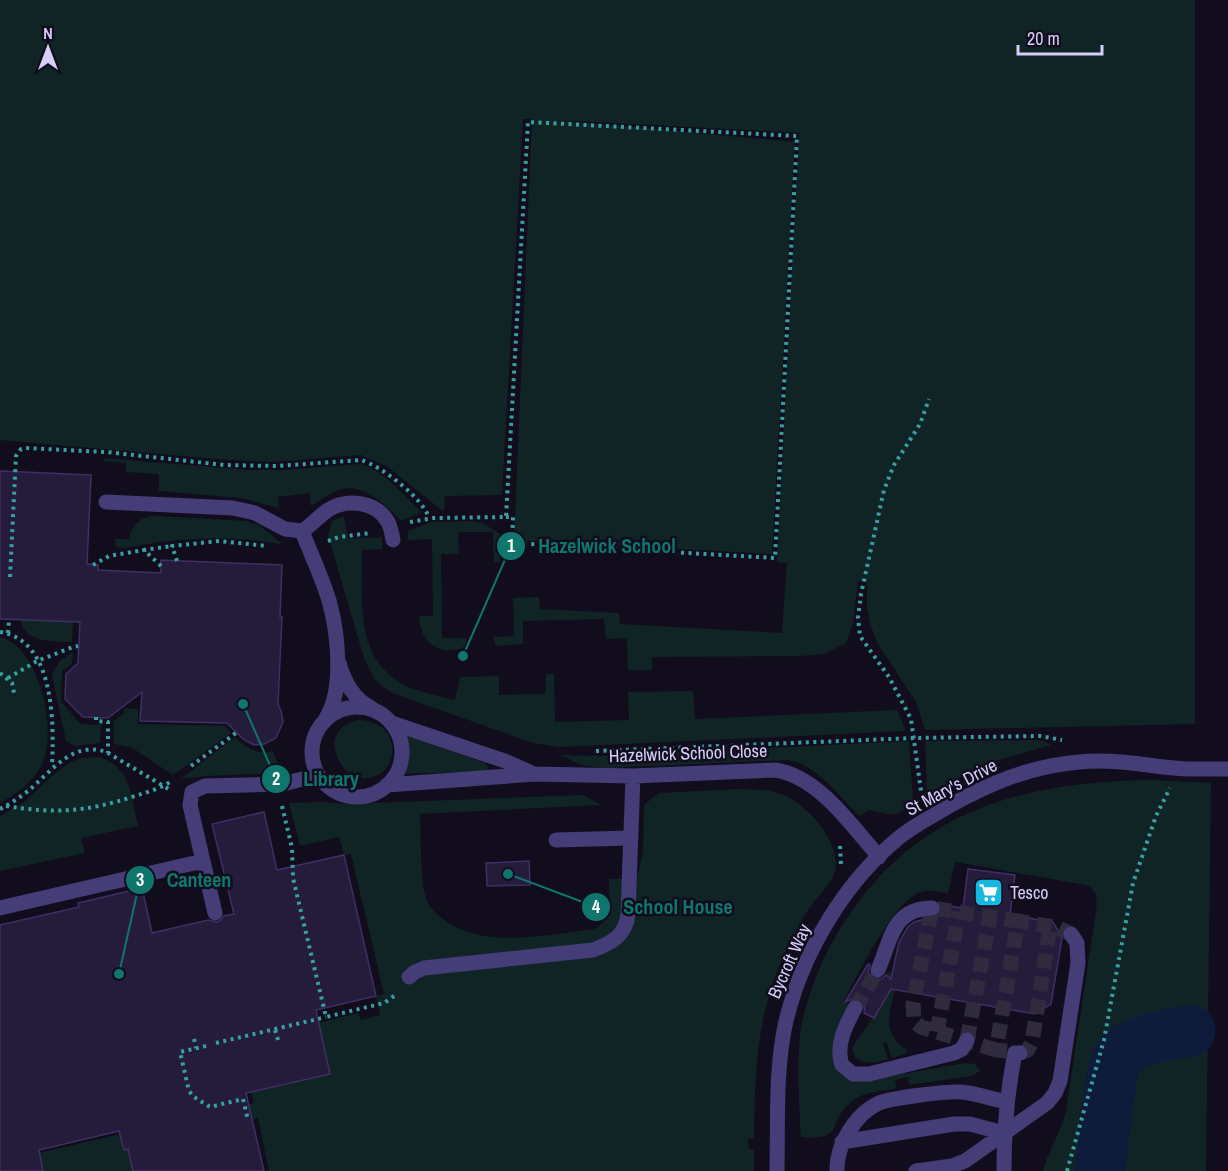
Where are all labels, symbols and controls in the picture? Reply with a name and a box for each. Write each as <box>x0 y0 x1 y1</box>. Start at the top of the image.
north arrow <box>18 18 78 78</box>
scale bar <box>1018 18 1102 56</box>
text: N <box>43 22 53 44</box>
text: 20 m <box>1027 26 1060 51</box>
callout: Hazelwick School <box>496 527 688 565</box>
text: Hazelwick School <box>538 532 676 559</box>
text: 1 <box>507 533 516 558</box>
street label: Hazelwick School Close <box>608 738 768 768</box>
street label: St Mary's Drive <box>901 752 1001 822</box>
callout: Library <box>261 760 371 798</box>
text: Library <box>303 765 360 792</box>
text: 2 <box>272 766 280 791</box>
callout: Canteen <box>125 861 244 899</box>
text: Canteen <box>167 866 231 893</box>
text: 3 <box>136 867 144 892</box>
supermarket icon: Tesco <box>973 876 1005 908</box>
place label: Tesco <box>1010 880 1049 905</box>
callout: School House <box>581 888 744 926</box>
text: School House <box>623 893 733 920</box>
text: 4 <box>592 894 601 919</box>
street label: Bycroft Way <box>762 919 817 1002</box>

